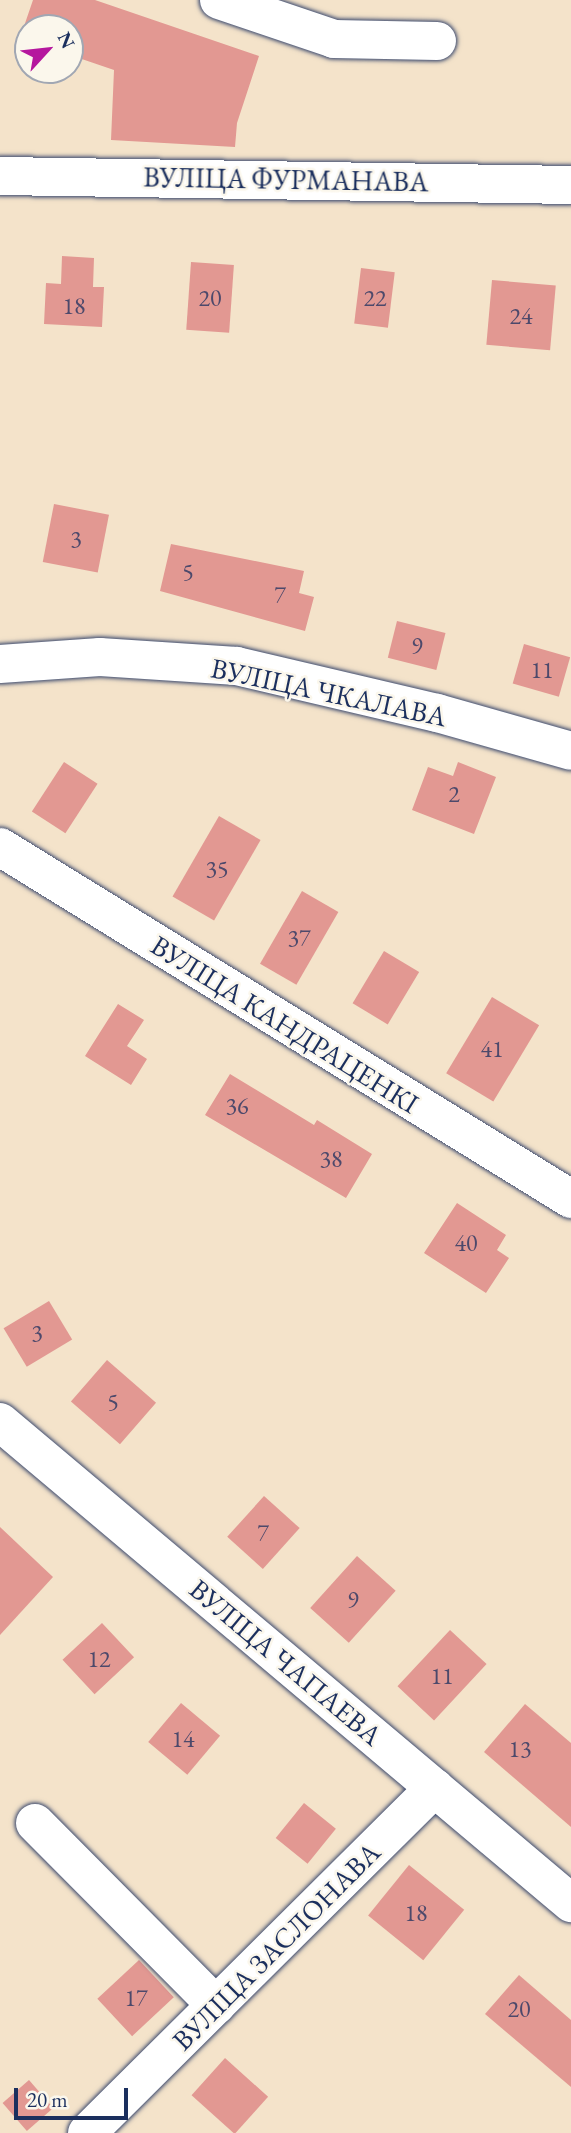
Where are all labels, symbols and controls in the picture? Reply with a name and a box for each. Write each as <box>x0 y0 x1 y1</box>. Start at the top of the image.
north arrow <box>14 14 84 84</box>
text: N <box>52 28 81 53</box>
street label: ВУЛІЦА ФУРМАНАВА <box>143 160 429 198</box>
house number: 20 <box>198 284 222 312</box>
house number: 22 <box>363 284 387 312</box>
house number: 18 <box>62 292 86 320</box>
house number: 24 <box>509 302 533 330</box>
house number: 3 <box>70 525 82 553</box>
house number: 5 <box>182 558 194 586</box>
house number: 7 <box>274 581 286 609</box>
house number: 9 <box>411 632 423 660</box>
street label: ВУЛІЦА ЧКАЛАВА <box>208 651 450 733</box>
house number: 11 <box>530 656 554 684</box>
house number: 2 <box>448 780 460 808</box>
house number: 35 <box>205 855 229 883</box>
house number: 37 <box>287 924 311 952</box>
street label: ВУЛІЦА КАНДРАЦЕНКІ <box>145 928 425 1120</box>
house number: 41 <box>480 1035 504 1063</box>
house number: 36 <box>225 1092 249 1120</box>
house number: 38 <box>319 1145 343 1173</box>
house number: 40 <box>454 1229 478 1257</box>
house number: 3 <box>31 1319 43 1347</box>
house number: 5 <box>107 1388 119 1416</box>
house number: 7 <box>257 1519 269 1547</box>
street label: ВУЛІЦА ЧАПАЕВА <box>183 1572 389 1752</box>
house number: 9 <box>347 1586 359 1614</box>
house number: 12 <box>87 1645 111 1673</box>
house number: 11 <box>430 1662 454 1690</box>
house number: 14 <box>171 1725 195 1753</box>
house number: 13 <box>508 1735 532 1763</box>
street label: ВУЛІЦА ЗАСЛОНАВА <box>165 1835 387 2057</box>
house number: 18 <box>404 1899 428 1927</box>
house number: 17 <box>124 1984 148 2012</box>
house number: 20 <box>507 1995 531 2023</box>
scale bar <box>18 2074 131 2118</box>
text: 20 m <box>27 2086 68 2113</box>

